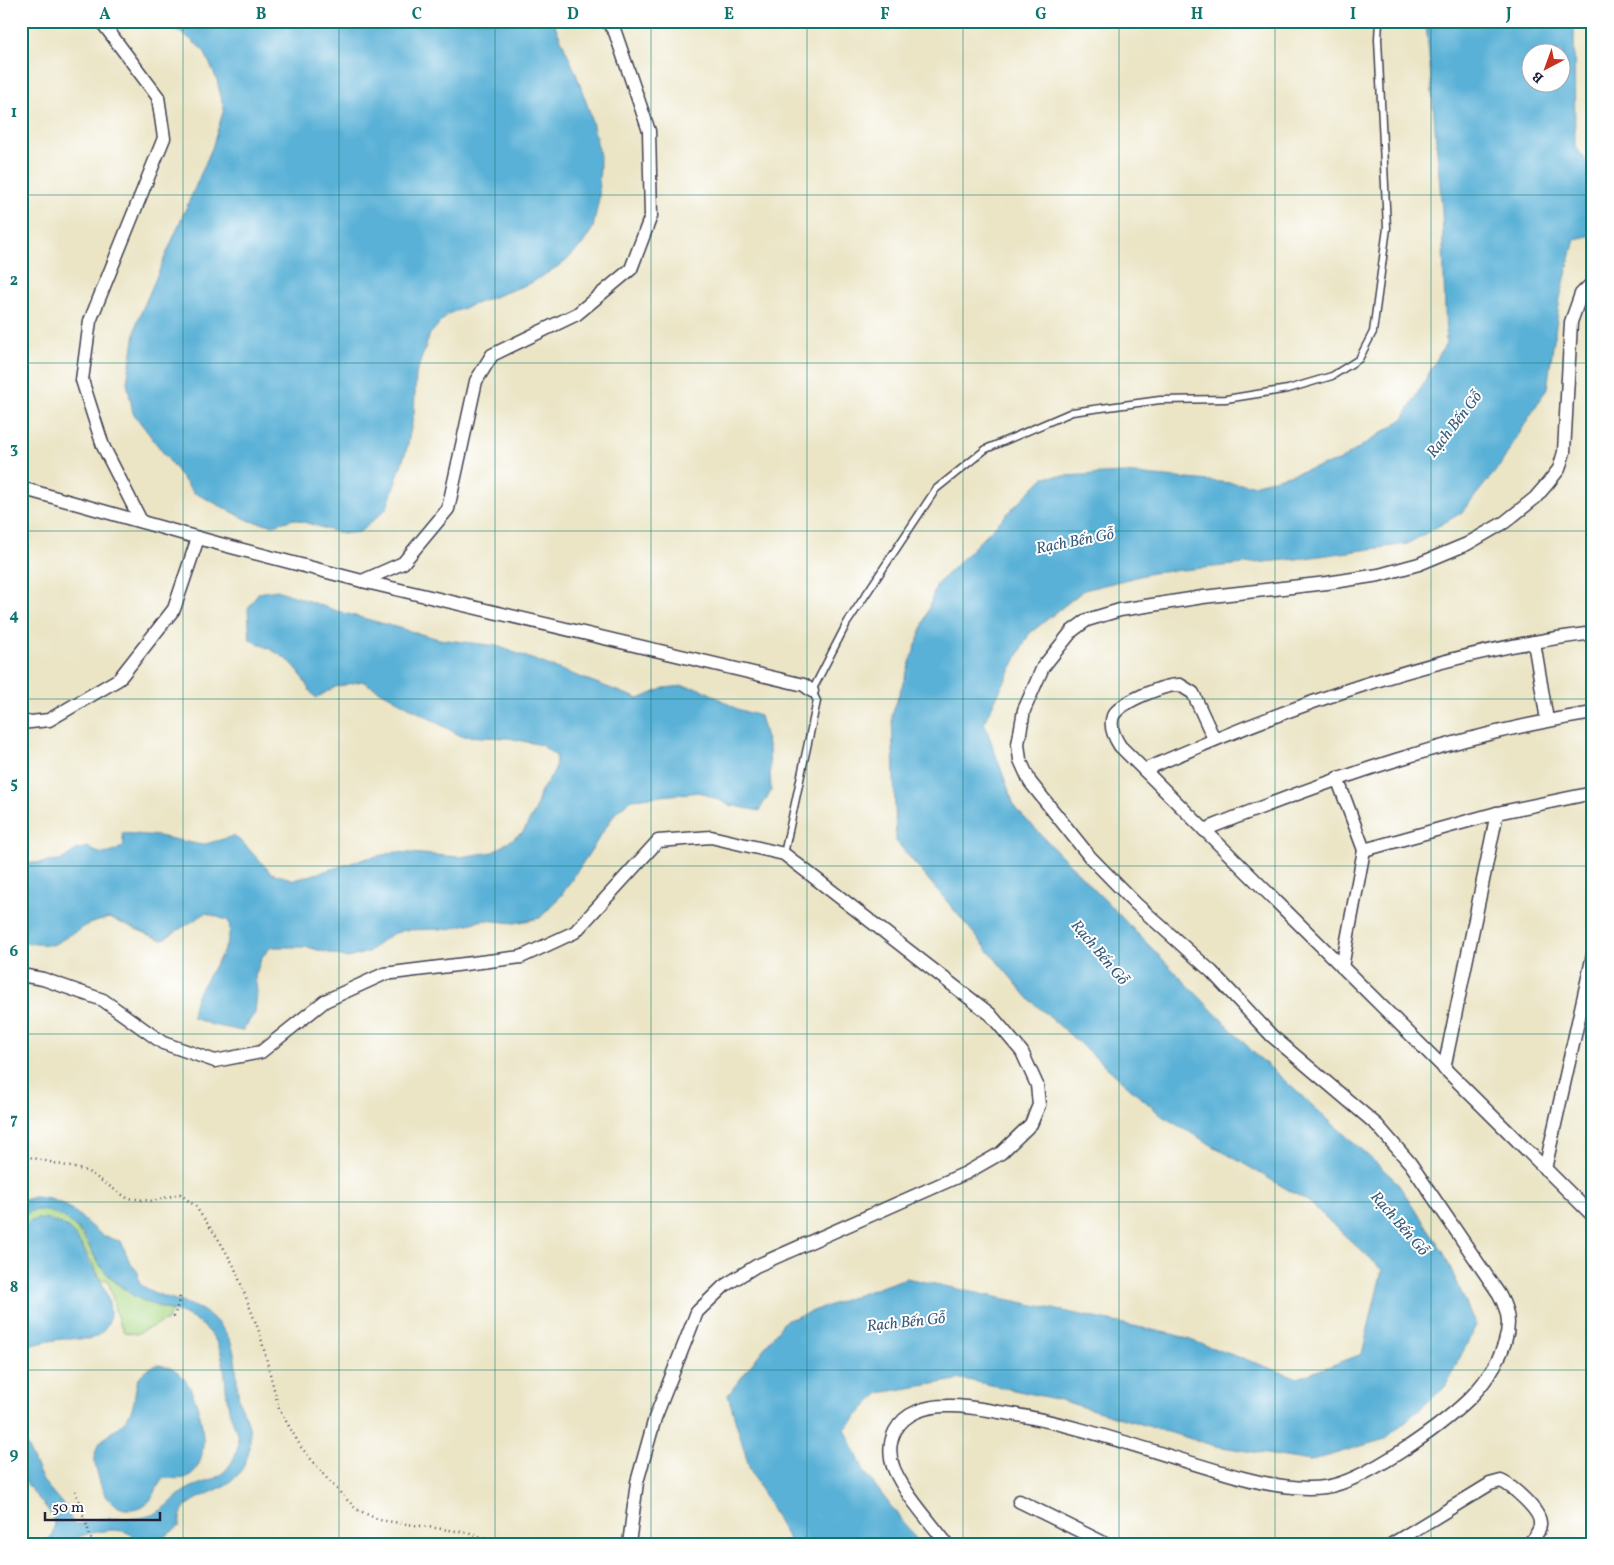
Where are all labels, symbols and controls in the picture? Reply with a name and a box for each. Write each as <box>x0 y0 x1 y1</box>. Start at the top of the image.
text: A <box>99 4 111 26</box>
text: B <box>256 4 267 26</box>
text: C <box>412 4 422 26</box>
text: D <box>567 4 579 26</box>
text: E <box>724 4 734 26</box>
text: F <box>880 4 890 26</box>
text: G <box>1035 4 1047 26</box>
text: H <box>1191 4 1203 26</box>
text: I <box>1350 4 1356 26</box>
text: J <box>1505 4 1512 26</box>
north arrow <box>1522 42 1572 92</box>
text: B <box>1529 66 1548 87</box>
text: 1 <box>11 102 17 124</box>
text: 2 <box>10 270 18 292</box>
water label: Rạch Bến Gỗ <box>1422 386 1489 463</box>
text: 3 <box>10 438 18 460</box>
water label: Rạch Bến Gỗ <box>1034 523 1118 560</box>
text: 4 <box>9 605 19 627</box>
text: 5 <box>10 773 18 795</box>
water label: Rạch Bến Gỗ <box>1065 916 1134 992</box>
text: 6 <box>10 941 19 963</box>
text: 7 <box>10 1109 18 1131</box>
water label: Rạch Bến Gỗ <box>1365 1187 1434 1262</box>
text: 8 <box>10 1277 18 1299</box>
water label: Rạch Bến Gỗ <box>866 1308 948 1338</box>
text: 9 <box>10 1444 19 1466</box>
scale bar <box>45 1490 160 1522</box>
text: 50 m <box>52 1498 84 1519</box>

